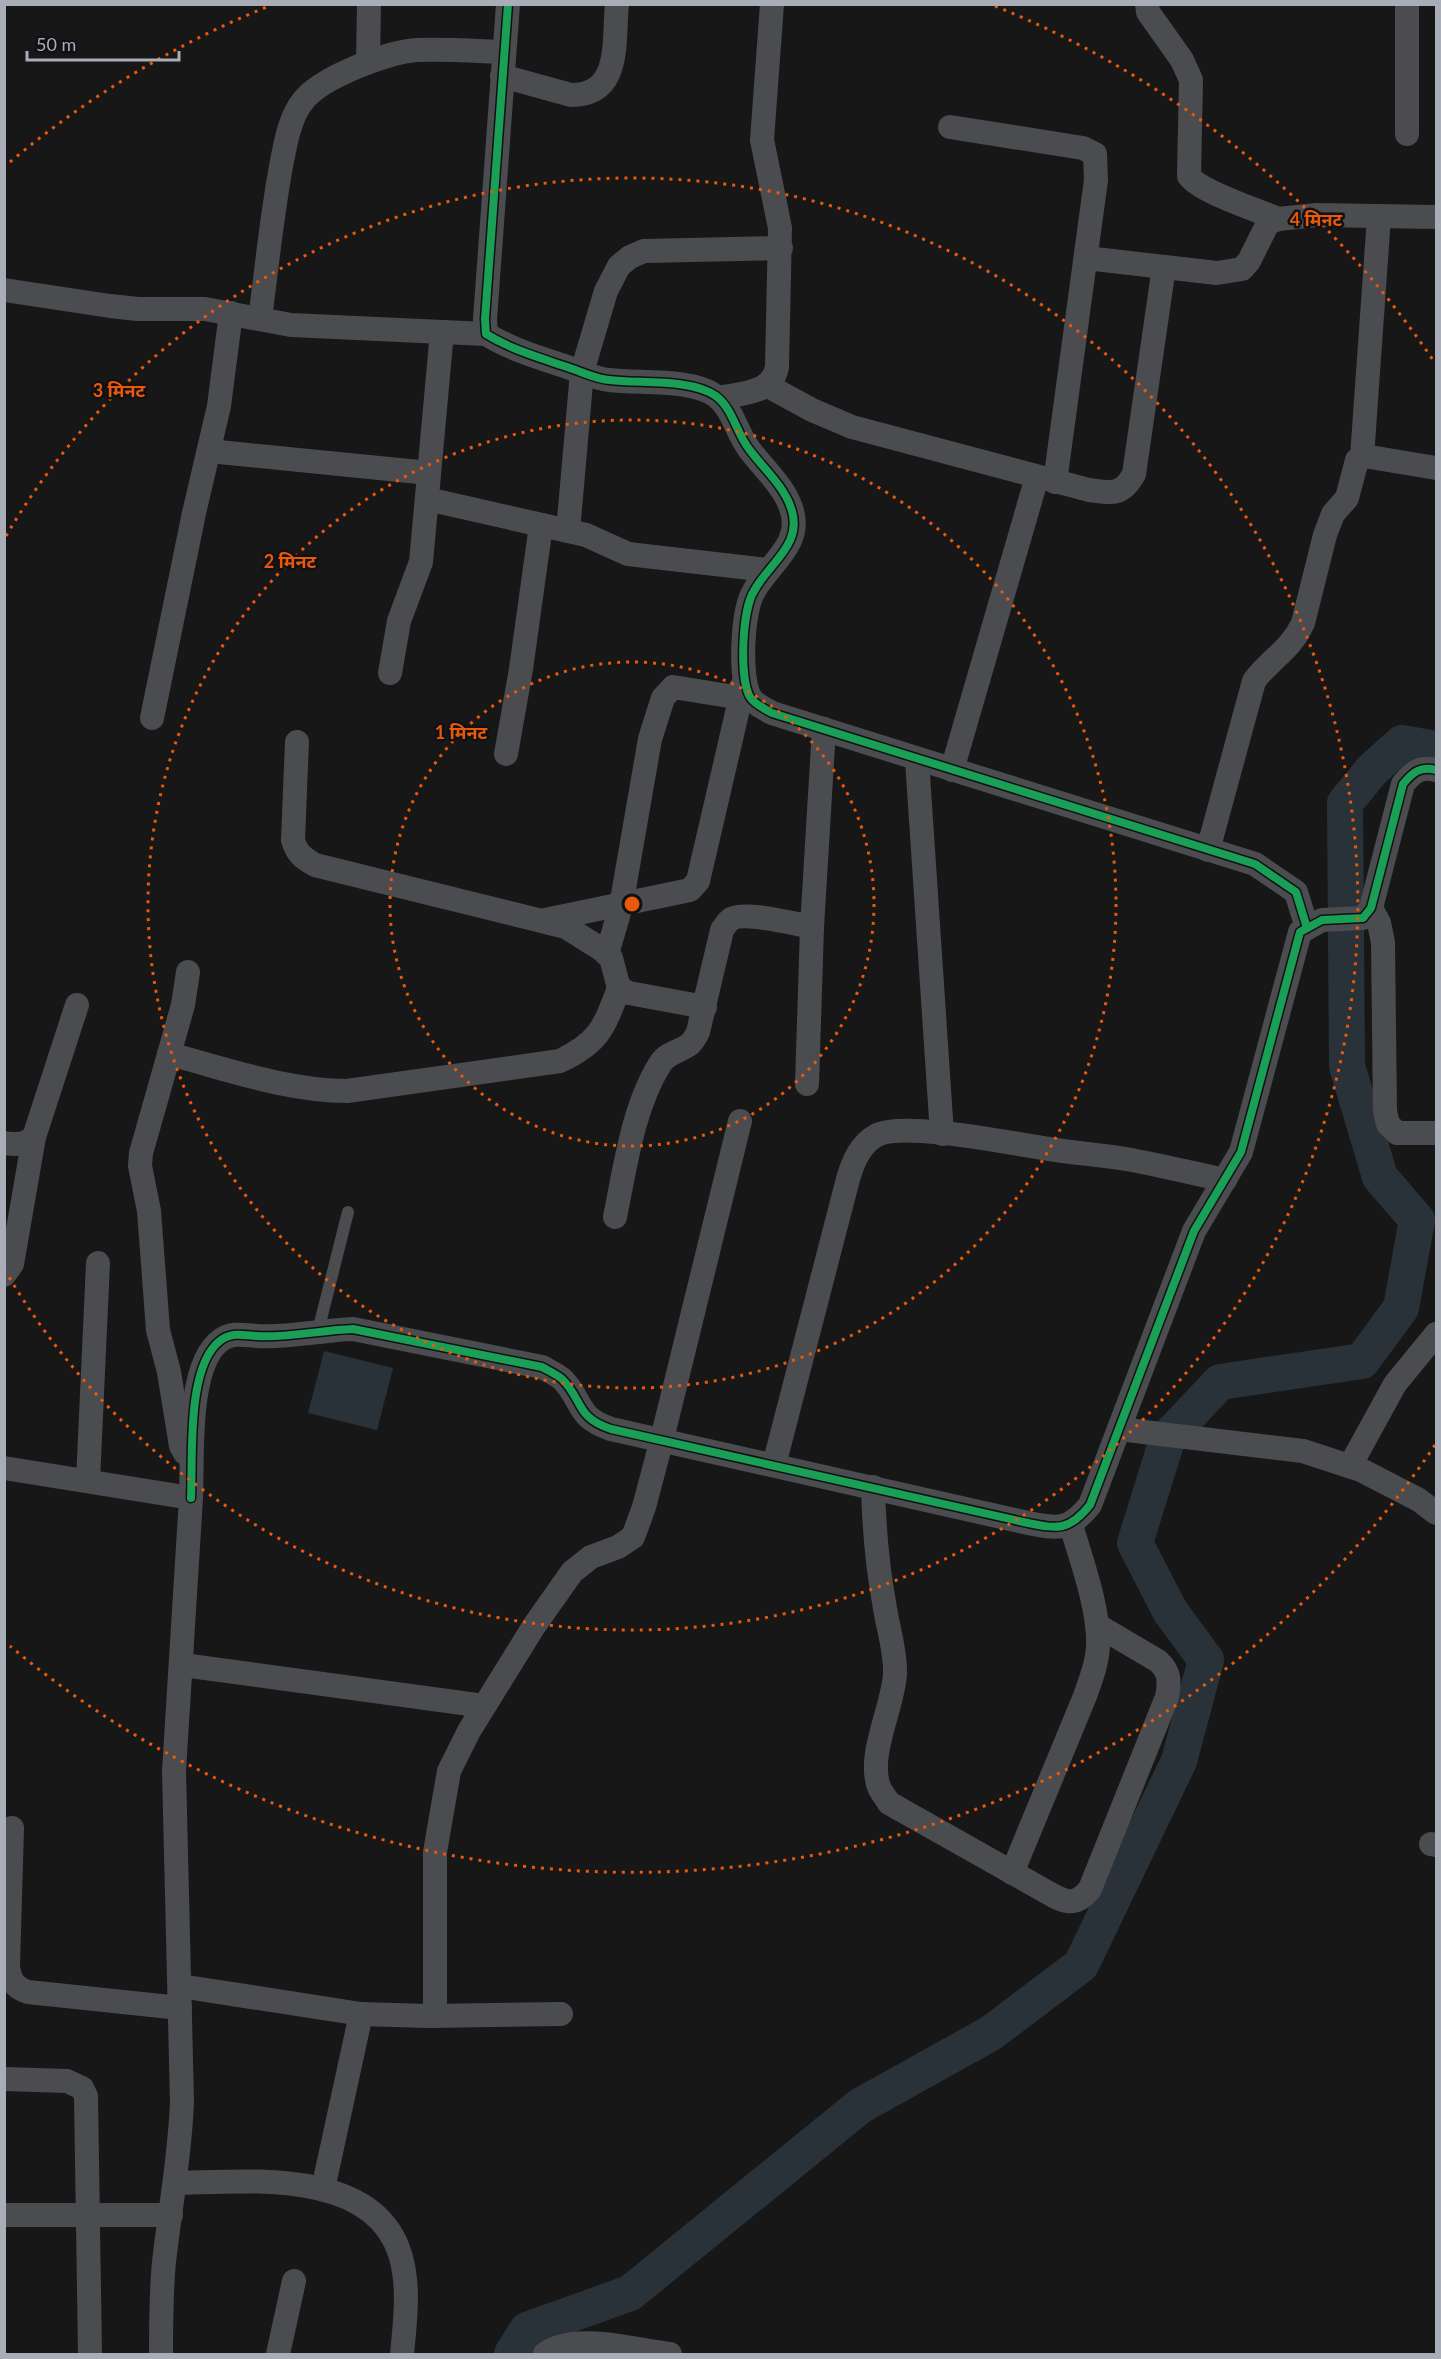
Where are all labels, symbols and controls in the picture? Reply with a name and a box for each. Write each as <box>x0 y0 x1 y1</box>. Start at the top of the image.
scale bar <box>27 24 178 62</box>
text: 50 m <box>36 33 76 55</box>
text: 4 मिनट <box>1290 208 1343 230</box>
text: 3 मिनट <box>93 379 146 401</box>
text: 2 मिनट <box>264 550 317 572</box>
text: 1 मिनट <box>435 721 488 743</box>
centre of rings <box>622 894 642 914</box>

